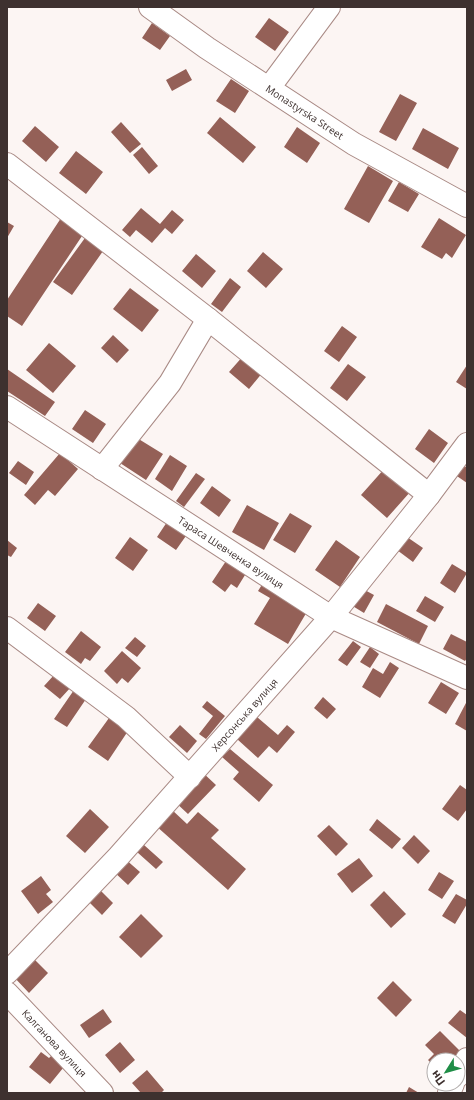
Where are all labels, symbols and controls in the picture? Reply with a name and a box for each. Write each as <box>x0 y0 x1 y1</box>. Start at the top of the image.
street label: Monastyrska Street <box>263 81 347 143</box>
street label: Тараса Шевченка вулиця <box>175 513 287 592</box>
street label: Херсонська вулиця <box>208 675 281 754</box>
street label: Калганова вулиця <box>19 1006 90 1080</box>
north arrow <box>426 1052 466 1092</box>
text: Пн <box>427 1068 448 1089</box>

